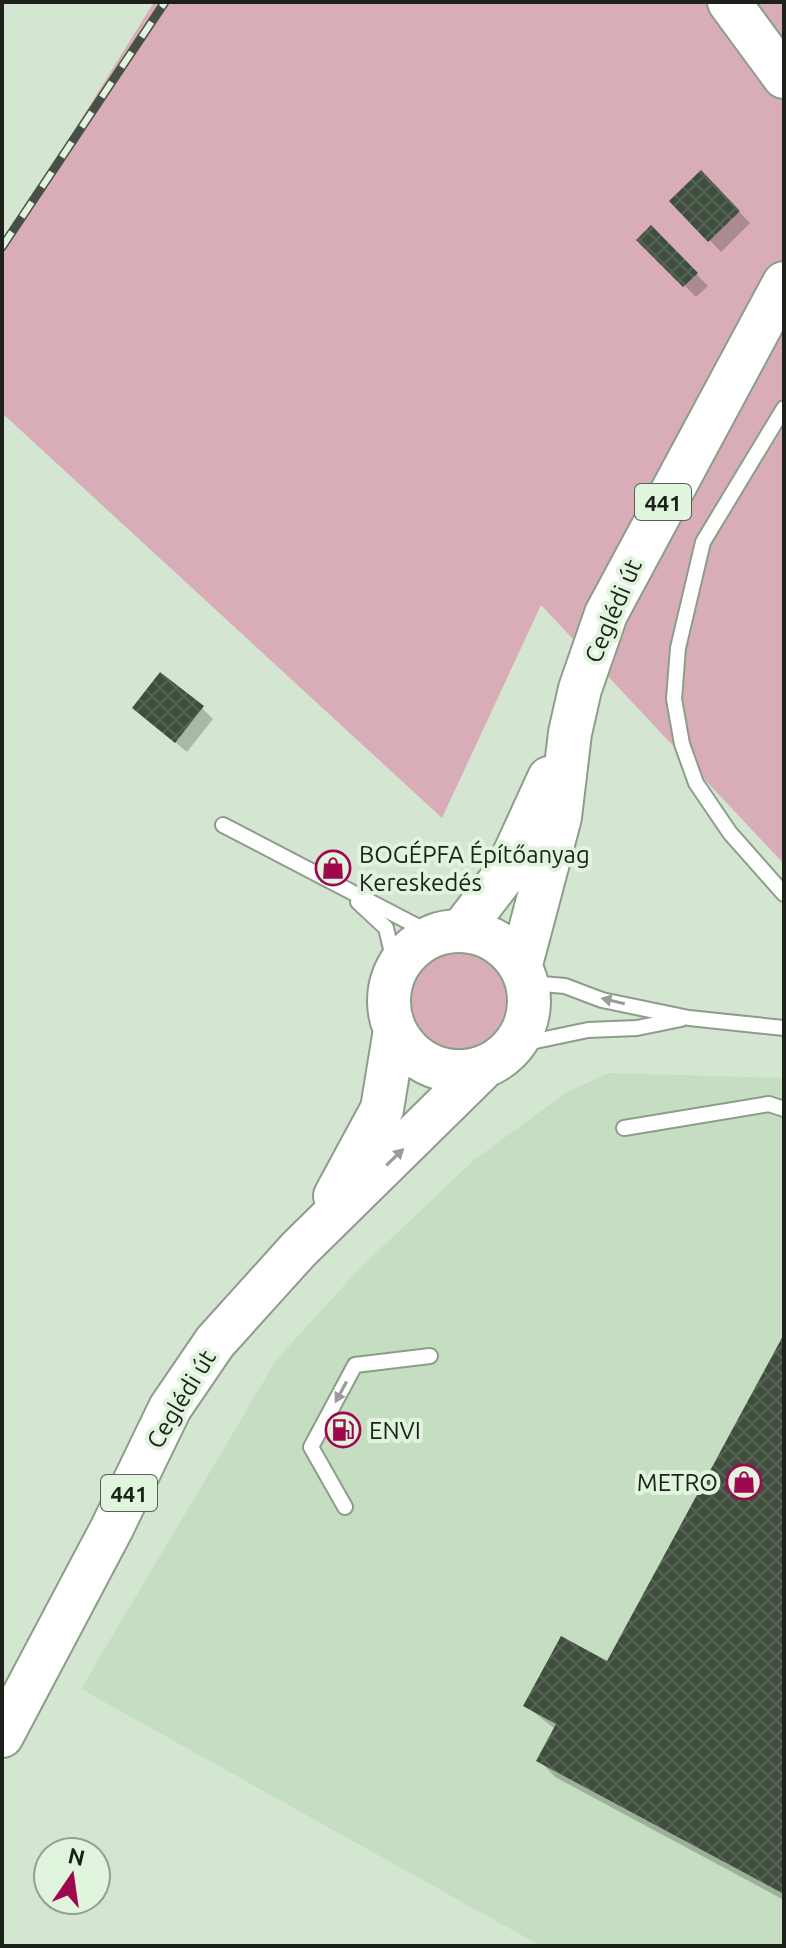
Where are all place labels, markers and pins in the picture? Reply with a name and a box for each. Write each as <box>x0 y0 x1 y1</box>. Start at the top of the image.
place label: BOGÉPFA Építőanyag Kereskedés <box>359 840 590 896</box>
shop icon: BOGÉPFA Építőanyag Kereskedés <box>314 849 352 887</box>
fuel station icon: ENVI <box>324 1411 362 1449</box>
place label: ENVI <box>369 1417 421 1444</box>
shop icon: METRO <box>725 1463 763 1501</box>
place label: METRO <box>637 1469 718 1496</box>

